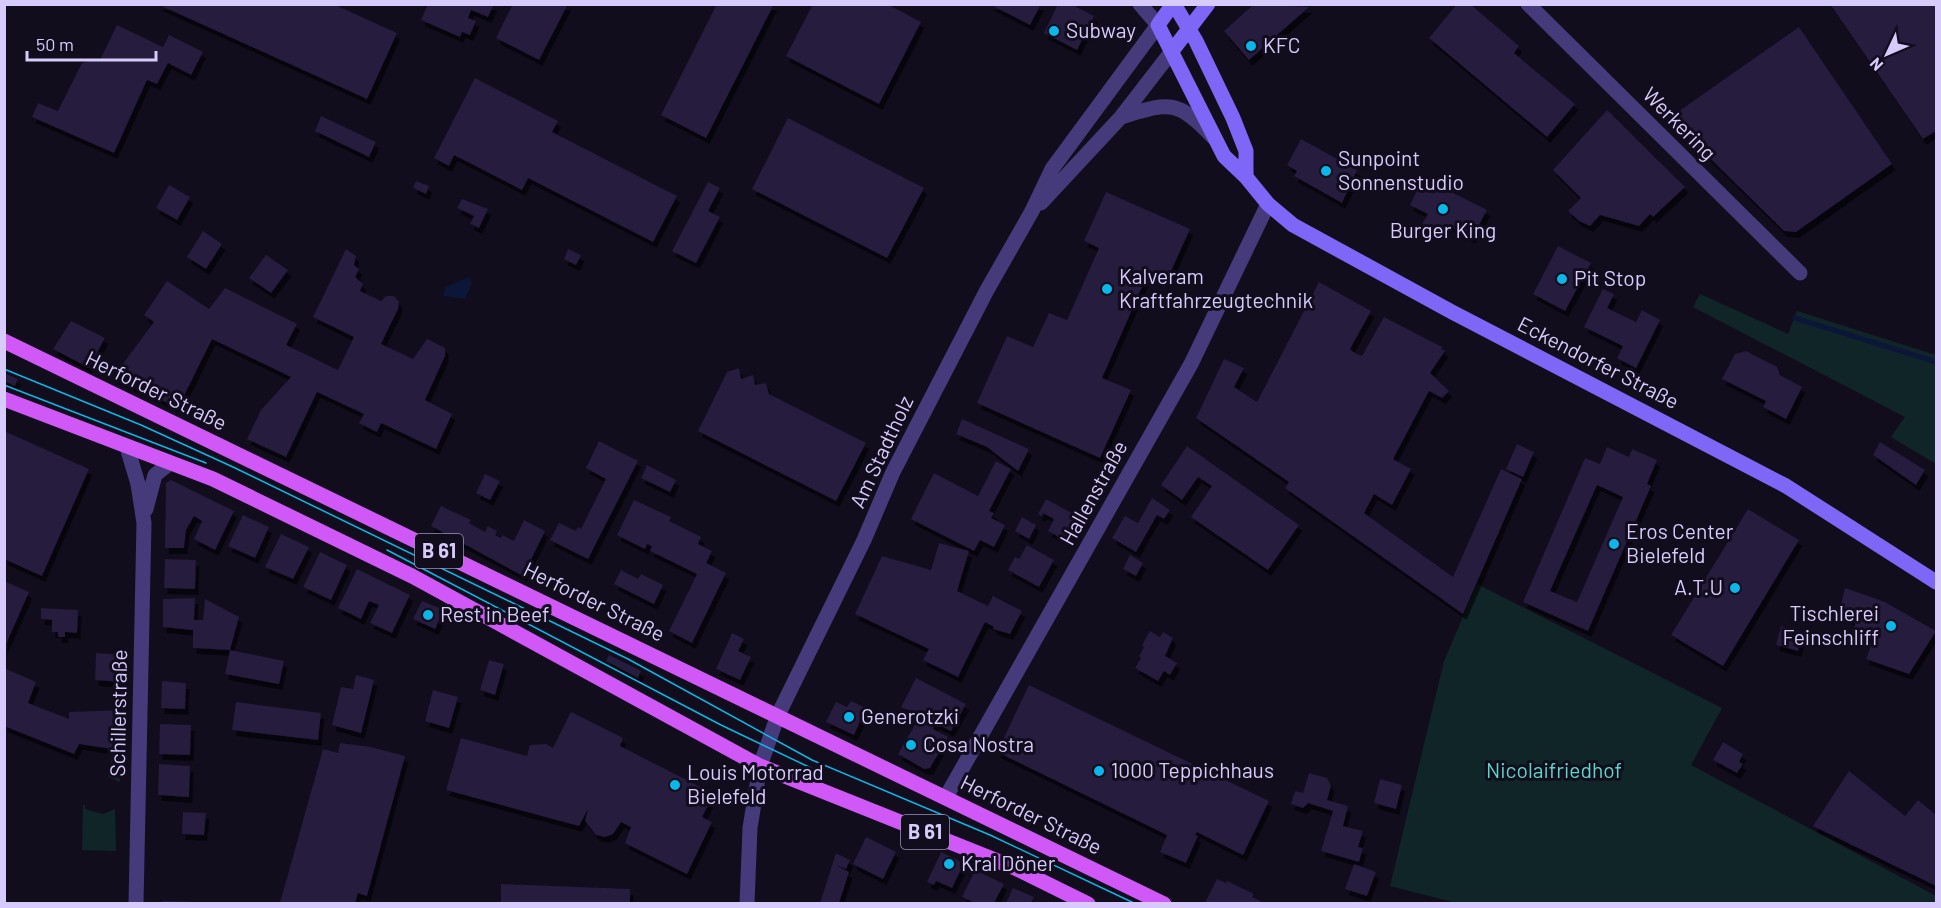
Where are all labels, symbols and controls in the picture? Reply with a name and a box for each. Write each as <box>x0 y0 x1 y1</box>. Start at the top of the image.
place label: Subway <box>1066 17 1136 42</box>
scale bar <box>27 24 156 62</box>
marker: Subway <box>1047 24 1061 38</box>
north arrow <box>1857 24 1917 84</box>
place label: KFC <box>1263 32 1300 57</box>
text: 50 m <box>36 33 74 55</box>
marker: KFC <box>1244 39 1258 53</box>
text: N <box>1865 54 1886 75</box>
street label: Werkering <box>1638 81 1722 165</box>
place label: Sunpoint Sonnenstudio <box>1338 145 1464 194</box>
marker: Sunpoint Sonnenstudio <box>1319 164 1333 178</box>
marker: Burger King <box>1436 202 1450 216</box>
place label: Burger King <box>1390 217 1496 242</box>
place label: Kalveram Kraftfahrzeugtechnik <box>1119 263 1313 312</box>
place label: Pit Stop <box>1574 265 1646 290</box>
marker: Pit Stop <box>1555 272 1569 286</box>
marker: Kalveram Kraftfahrzeugtechnik <box>1100 282 1114 296</box>
street label: Eckendorfer Straße <box>1514 310 1683 413</box>
street label: Herforder Straße <box>82 345 231 435</box>
street label: Am Stadtholz <box>844 391 918 511</box>
street label: Hallenstraße <box>1054 436 1132 549</box>
place label: Eros Center Bielefeld <box>1626 518 1734 567</box>
road number: B 61 <box>415 534 463 568</box>
marker: Eros Center Bielefeld <box>1607 537 1621 551</box>
street label: Herforder Straße <box>520 556 669 646</box>
place label: A.T.U <box>1674 574 1723 599</box>
marker: A.T.U <box>1728 581 1742 595</box>
place label: Tischlerei Feinschliff <box>1783 600 1879 649</box>
place label: Rest in Beef <box>440 601 549 626</box>
marker: Rest in Beef <box>421 608 435 622</box>
marker: Tischlerei Feinschliff <box>1884 619 1898 633</box>
street label: Schillerstraße <box>104 649 131 777</box>
place label: Generotzki <box>861 703 959 728</box>
marker: Generotzki <box>842 710 856 724</box>
place label: Cosa Nostra <box>923 731 1034 756</box>
marker: Cosa Nostra <box>904 738 918 752</box>
place label: 1000 Teppichhaus <box>1111 757 1274 782</box>
park label: Nicolaifriedhof <box>1486 757 1622 782</box>
place label: Louis Motorrad Bielefeld <box>687 759 824 808</box>
marker: 1000 Teppichhaus <box>1092 764 1106 778</box>
street label: Herforder Straße <box>957 769 1106 859</box>
marker: Louis Motorrad Bielefeld <box>668 778 682 792</box>
road number: B 61 <box>901 815 949 849</box>
place label: Kral Döner <box>961 850 1056 875</box>
marker: Kral Döner <box>942 857 956 871</box>

